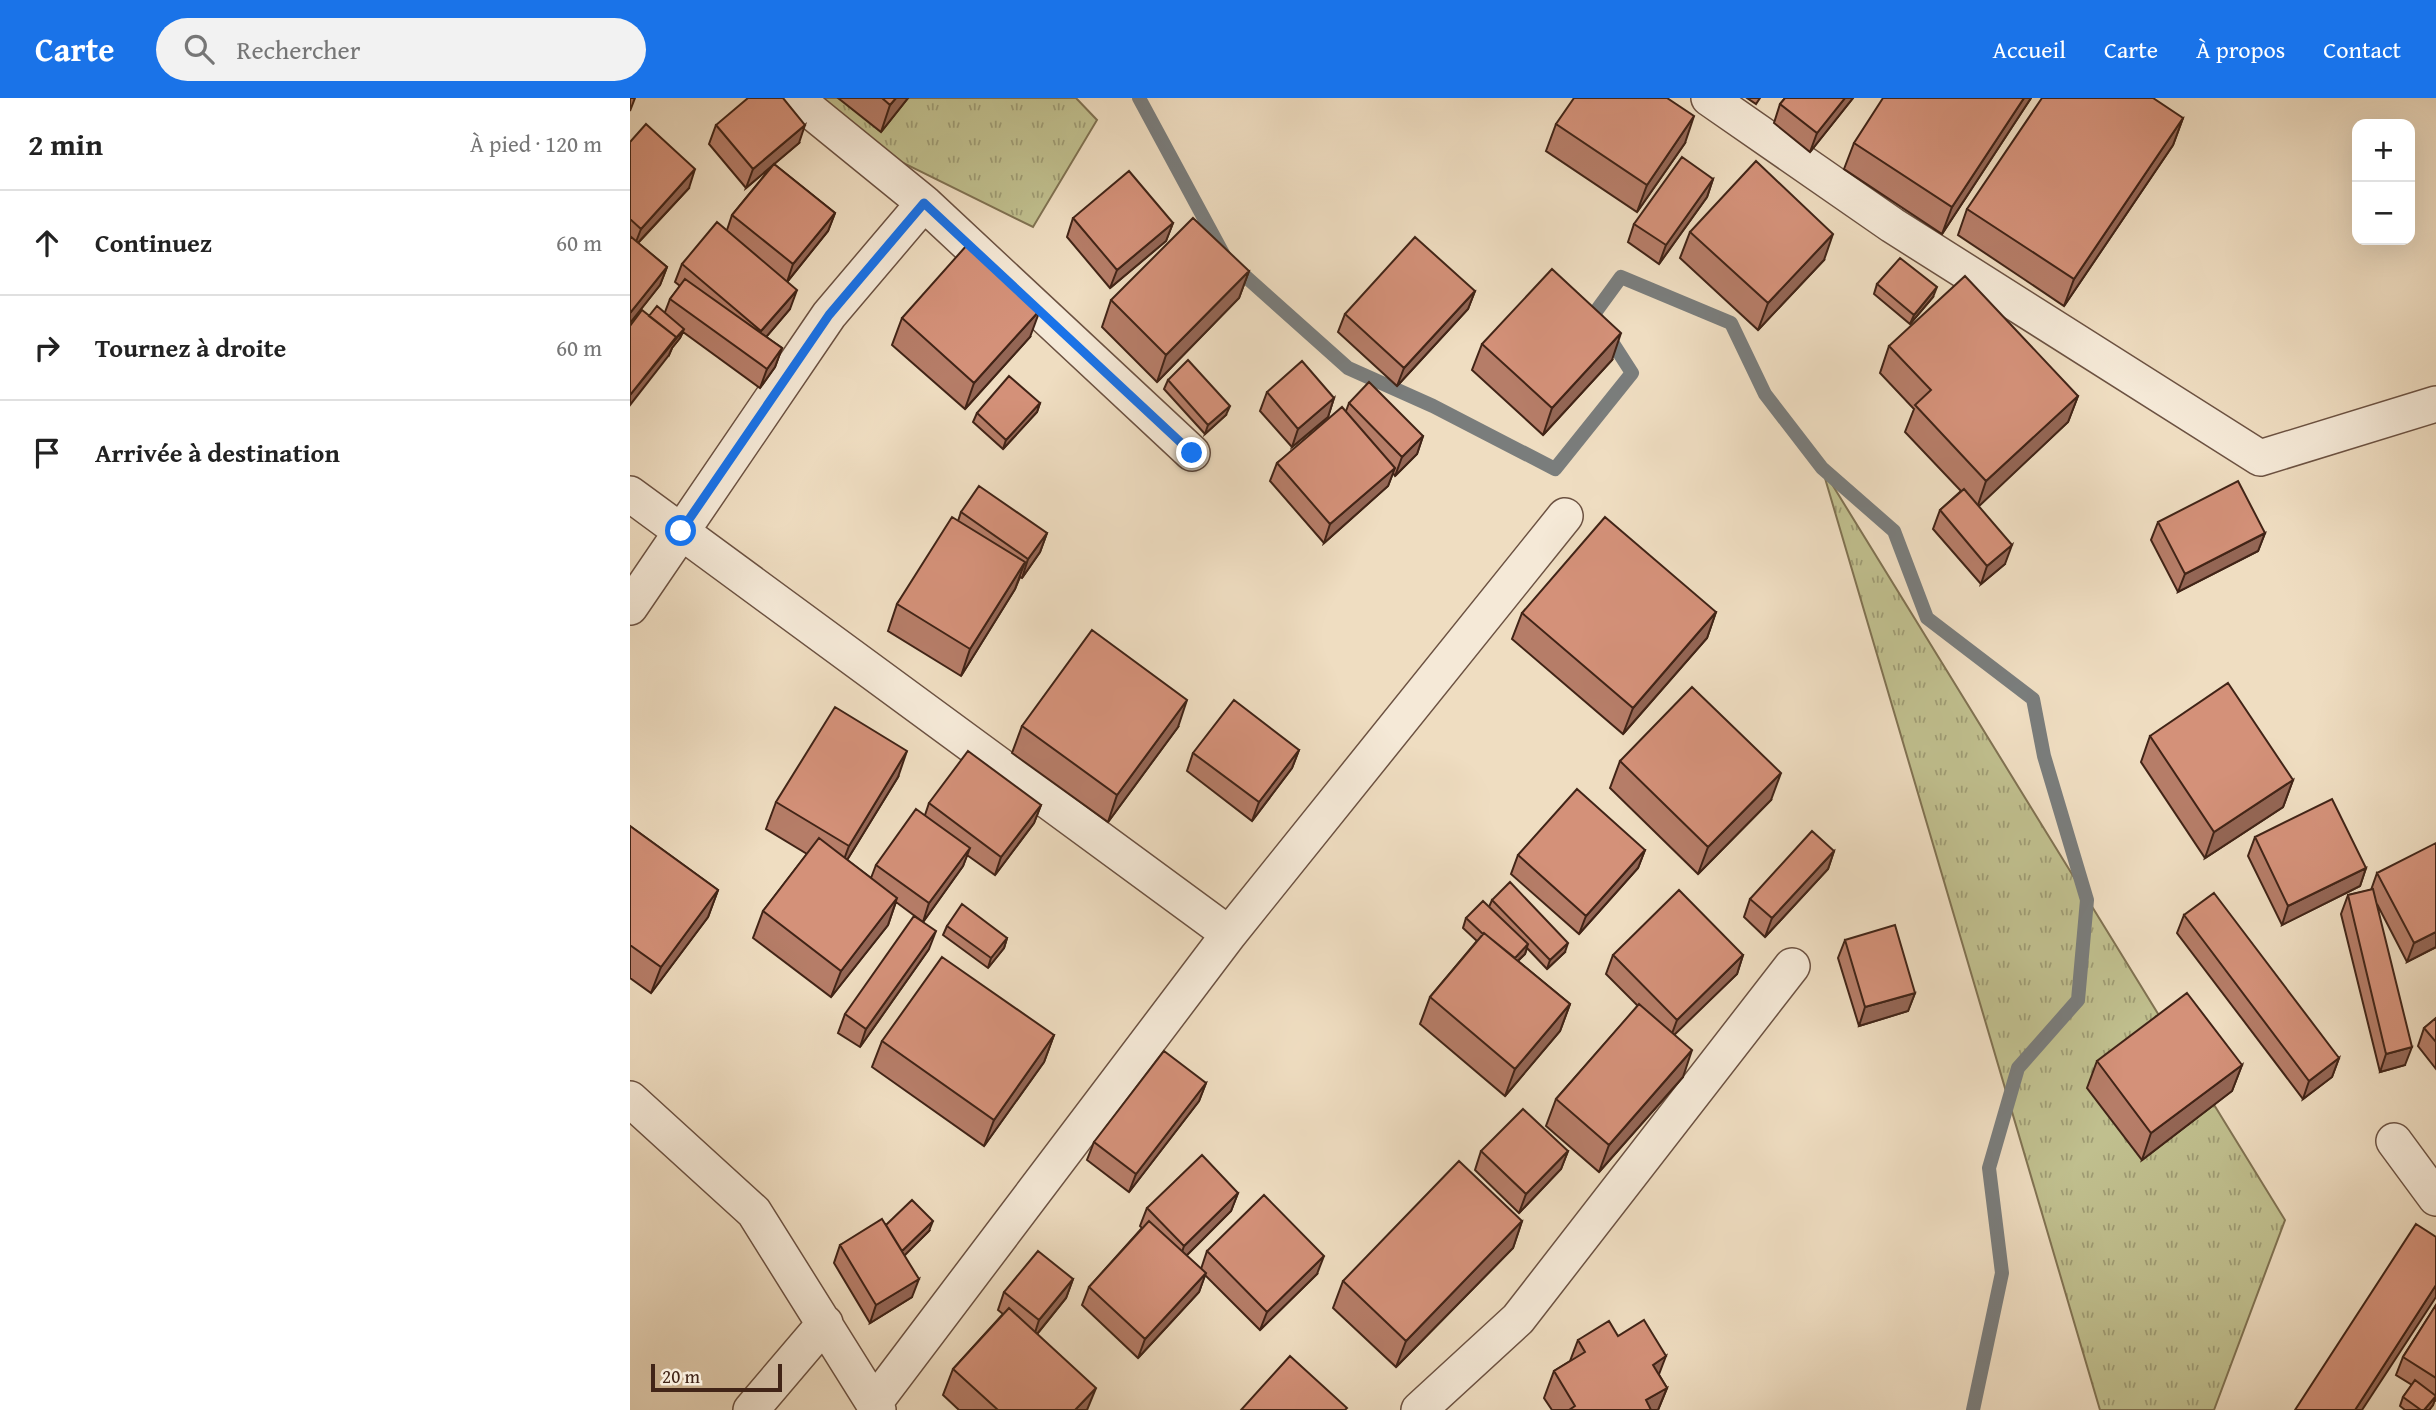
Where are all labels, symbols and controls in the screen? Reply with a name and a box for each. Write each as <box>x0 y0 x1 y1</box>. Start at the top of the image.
search box <box>156 18 646 81</box>
text: Carte <box>35 25 114 73</box>
icon: search <box>180 30 218 68</box>
text: Rechercher <box>236 30 361 69</box>
text: Accueil <box>1992 32 2066 67</box>
text: Carte <box>2104 32 2158 67</box>
text: À propos <box>2196 32 2285 67</box>
text: Contact <box>2323 32 2401 67</box>
map controls <box>2352 119 2415 245</box>
button: + <box>2352 119 2415 182</box>
text: 2 min <box>28 122 103 166</box>
text: À pied · 120 m <box>470 127 602 160</box>
button: − <box>2352 182 2415 245</box>
text: Continuez <box>95 223 212 262</box>
icon: ahead <box>28 224 66 262</box>
text: 60 m <box>556 226 602 259</box>
text: Tournez à droite <box>95 328 286 367</box>
icon: right <box>28 329 66 367</box>
text: 60 m <box>556 331 602 364</box>
text: Arrivée à destination <box>95 433 340 472</box>
icon: arrive <box>28 434 66 472</box>
route end <box>1176 437 1207 468</box>
route start <box>665 515 696 546</box>
scale bar <box>651 1361 782 1393</box>
text: 20 m <box>662 1362 700 1390</box>

